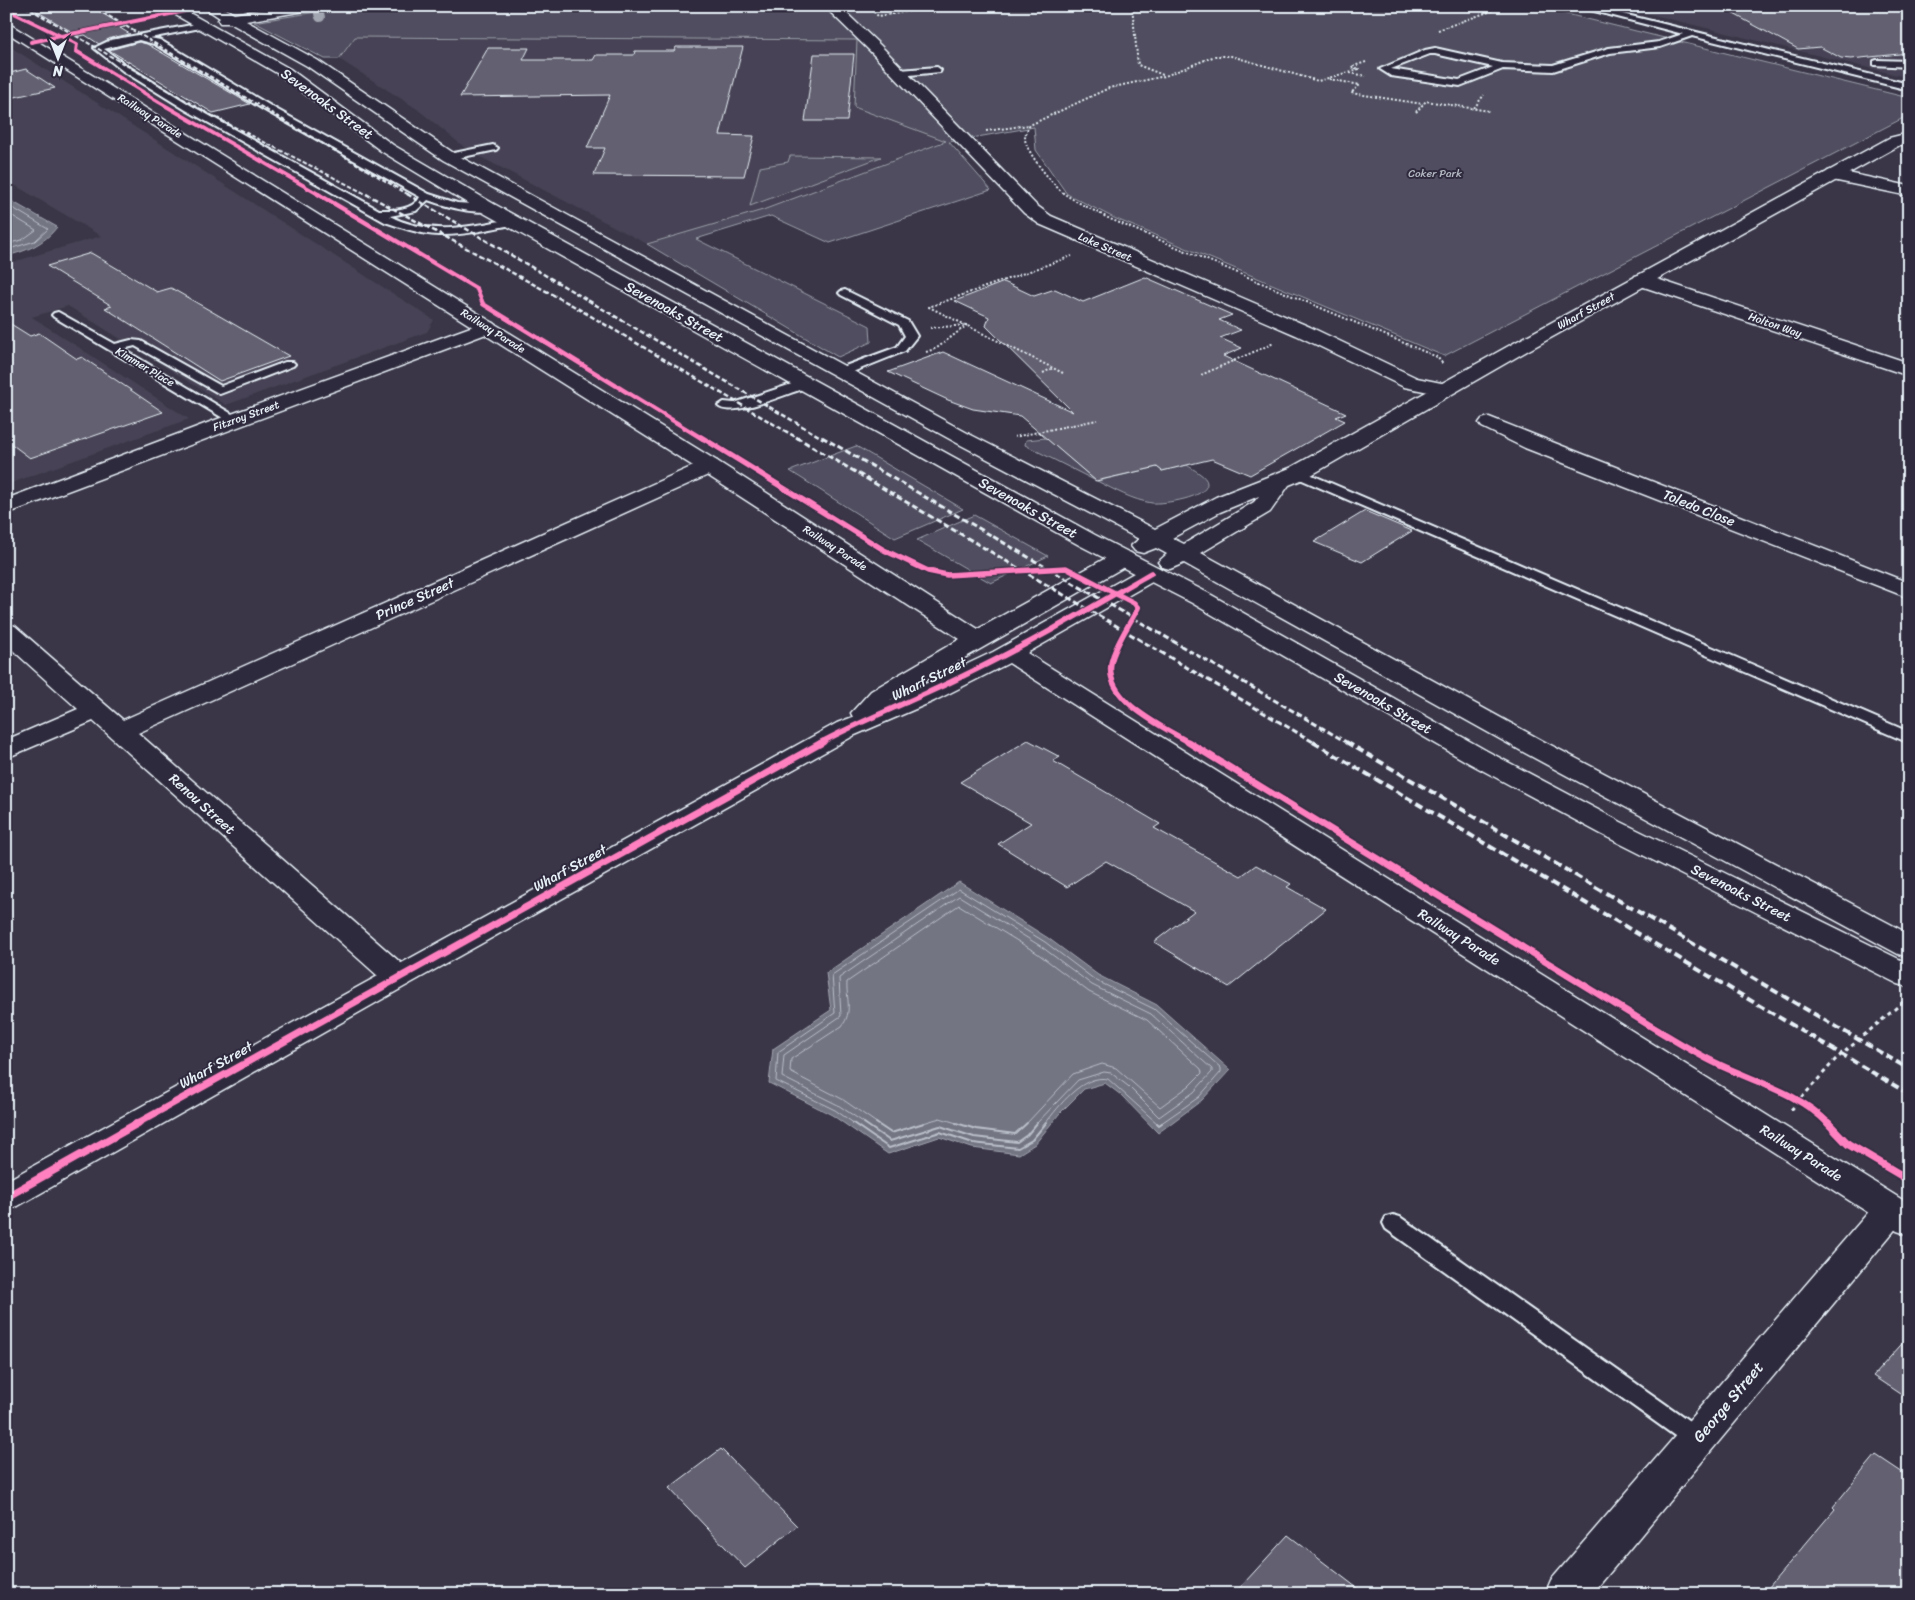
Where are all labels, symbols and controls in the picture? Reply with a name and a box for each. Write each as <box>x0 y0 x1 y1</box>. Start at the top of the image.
north arrow <box>32 32 82 82</box>
text: N <box>53 58 64 83</box>
street label: Sevenoaks Street <box>275 62 379 146</box>
street label: Railway Parade <box>114 89 187 144</box>
park label: Coker Park <box>1408 164 1462 183</box>
street label: Lake Street <box>1075 227 1135 267</box>
street label: Sevenoaks Street <box>620 274 728 350</box>
street label: Wharf Street <box>1553 287 1619 335</box>
street label: Railway Parade <box>457 304 530 359</box>
street label: Holton Way <box>1746 307 1805 343</box>
street label: Kimmer Place <box>112 342 179 392</box>
street label: Fitzroy Street <box>210 395 282 437</box>
street label: Sevenoaks Street <box>974 470 1082 546</box>
street label: Toledo Close <box>1659 482 1739 534</box>
street label: Railway Parade <box>799 520 871 576</box>
street label: Prince Street <box>372 570 460 627</box>
street label: Wharf Street <box>887 649 972 708</box>
street label: Sevenoaks Street <box>1329 665 1437 741</box>
street label: Renou Street <box>163 767 241 841</box>
street label: Wharf Street <box>528 837 613 899</box>
street label: Sevenoaks Street <box>1686 857 1796 929</box>
street label: Railway Parade <box>1413 902 1505 972</box>
street label: Wharf Street <box>174 1034 259 1096</box>
street label: Railway Parade <box>1755 1118 1847 1188</box>
street label: George Street <box>1685 1355 1771 1449</box>

